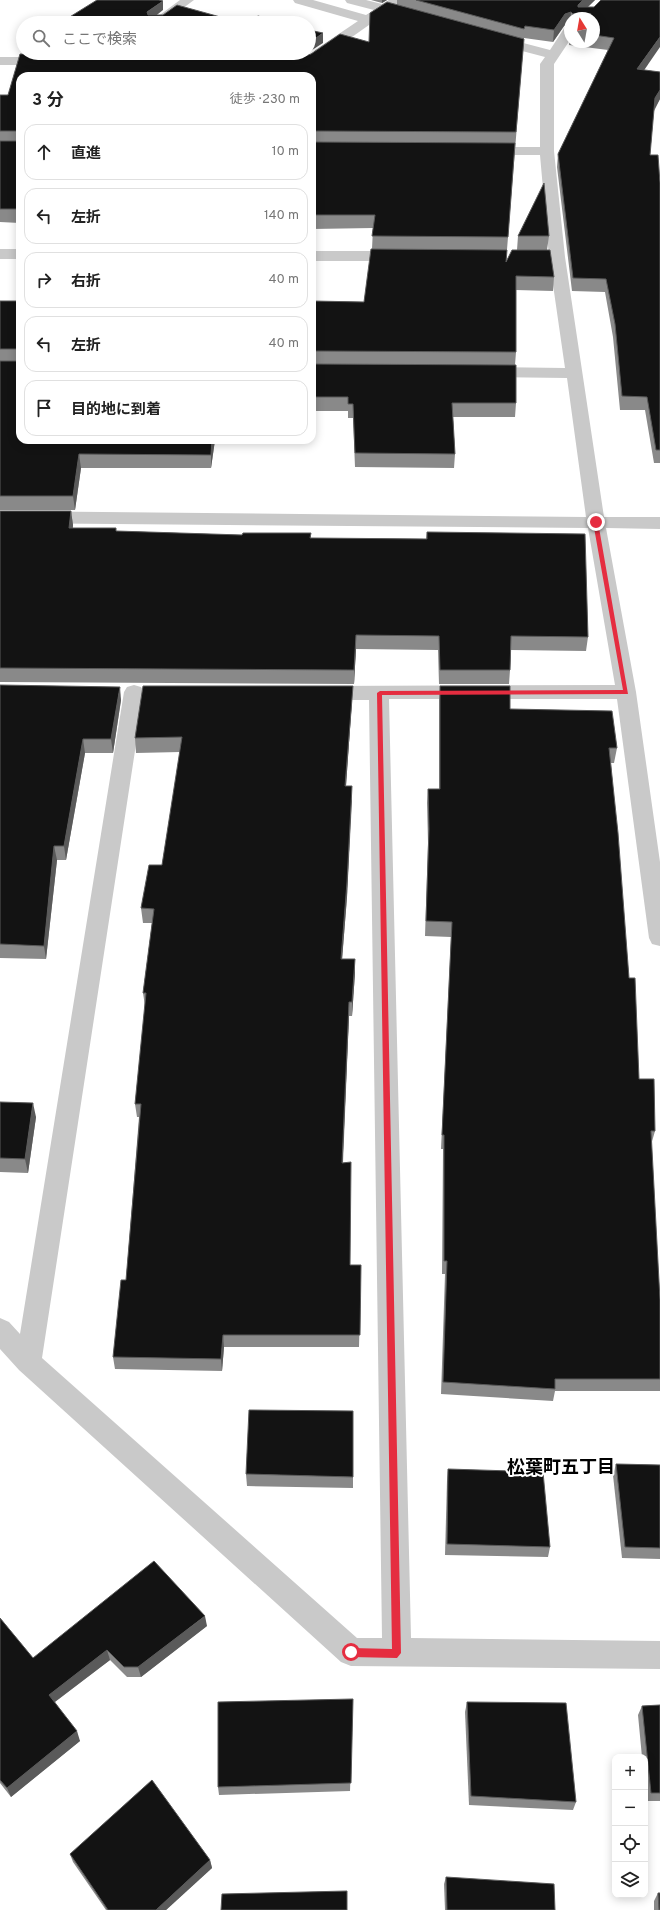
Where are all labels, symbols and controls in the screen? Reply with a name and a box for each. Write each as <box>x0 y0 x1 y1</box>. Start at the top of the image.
north arrow <box>564 12 600 48</box>
search box <box>16 16 316 60</box>
icon: search <box>30 27 52 49</box>
text: ここで検索 <box>62 31 137 50</box>
text: 3 分 <box>32 90 63 112</box>
text: 徒歩 · 230 m <box>230 92 300 108</box>
icon: ahead <box>33 141 55 163</box>
text: 10 m <box>272 144 299 160</box>
text: 直進 <box>71 145 101 164</box>
icon: left <box>33 205 55 227</box>
text: 140 m <box>264 208 299 224</box>
text: 左折 <box>71 209 101 228</box>
icon: right <box>33 269 55 291</box>
text: 40 m <box>269 272 299 288</box>
text: 右折 <box>71 273 101 292</box>
icon: left <box>33 333 55 355</box>
text: 40 m <box>269 336 299 352</box>
text: 左折 <box>71 337 101 356</box>
icon: arrive <box>33 397 55 419</box>
text: 目的地に到着 <box>71 401 161 420</box>
route end <box>587 513 605 531</box>
district label: 松葉町五丁目 <box>507 1457 615 1480</box>
route start <box>342 1643 360 1661</box>
map controls <box>612 1754 648 1898</box>
button: + <box>612 1754 648 1790</box>
button: − <box>612 1790 648 1826</box>
button: locate <box>612 1826 648 1862</box>
button: layers <box>612 1862 648 1898</box>

